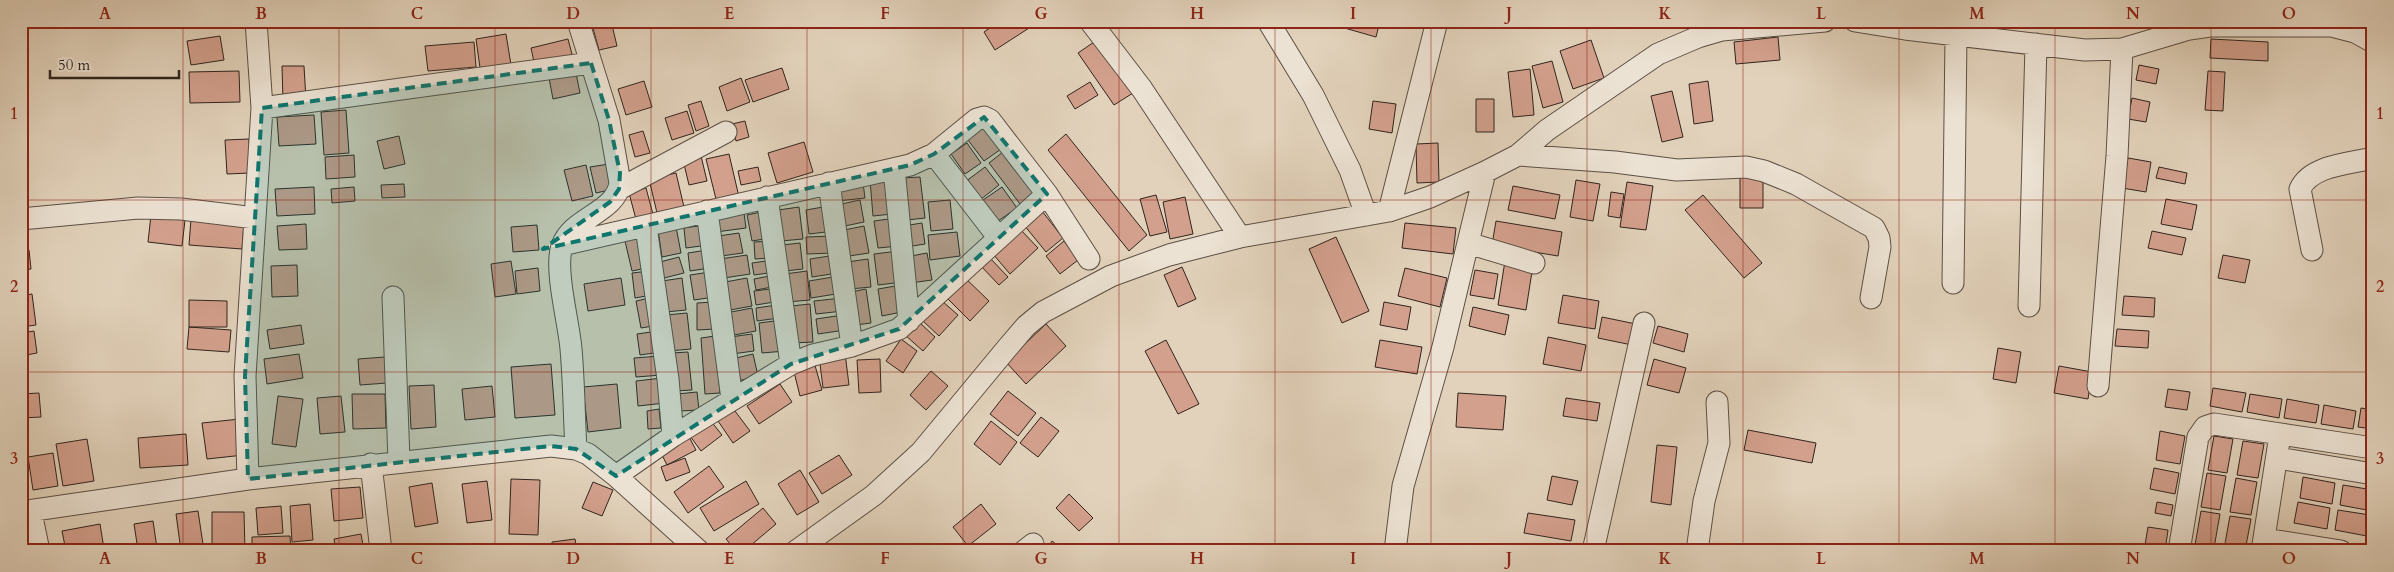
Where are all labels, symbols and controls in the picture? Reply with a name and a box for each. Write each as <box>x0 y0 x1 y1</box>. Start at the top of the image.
text: A <box>99 3 111 25</box>
text: B <box>255 3 267 25</box>
text: C <box>411 3 423 25</box>
text: D <box>566 3 580 25</box>
text: E <box>724 3 734 25</box>
text: F <box>880 3 890 25</box>
text: G <box>1034 3 1048 25</box>
text: H <box>1190 3 1204 25</box>
text: I <box>1350 3 1356 25</box>
text: J <box>1504 3 1512 25</box>
text: K <box>1659 3 1672 25</box>
text: L <box>1816 3 1827 25</box>
text: M <box>1969 3 1985 25</box>
text: N <box>2126 3 2140 25</box>
text: O <box>2282 3 2296 25</box>
scale bar <box>50 48 179 80</box>
text: 50 m <box>58 55 90 75</box>
text: 1 <box>10 103 18 125</box>
text: 1 <box>2376 103 2384 125</box>
text: 2 <box>10 276 18 298</box>
text: 2 <box>2376 276 2384 298</box>
text: 3 <box>10 448 18 470</box>
text: 3 <box>2376 448 2384 470</box>
text: A <box>99 548 111 570</box>
text: B <box>255 548 267 570</box>
text: C <box>411 548 423 570</box>
text: D <box>566 548 580 570</box>
text: E <box>724 548 734 570</box>
text: F <box>880 548 890 570</box>
text: G <box>1034 548 1048 570</box>
text: H <box>1190 548 1204 570</box>
text: I <box>1350 548 1356 570</box>
text: J <box>1504 548 1512 570</box>
text: K <box>1659 548 1672 570</box>
text: L <box>1816 548 1827 570</box>
text: M <box>1969 548 1985 570</box>
text: N <box>2126 548 2140 570</box>
text: O <box>2282 548 2296 570</box>

